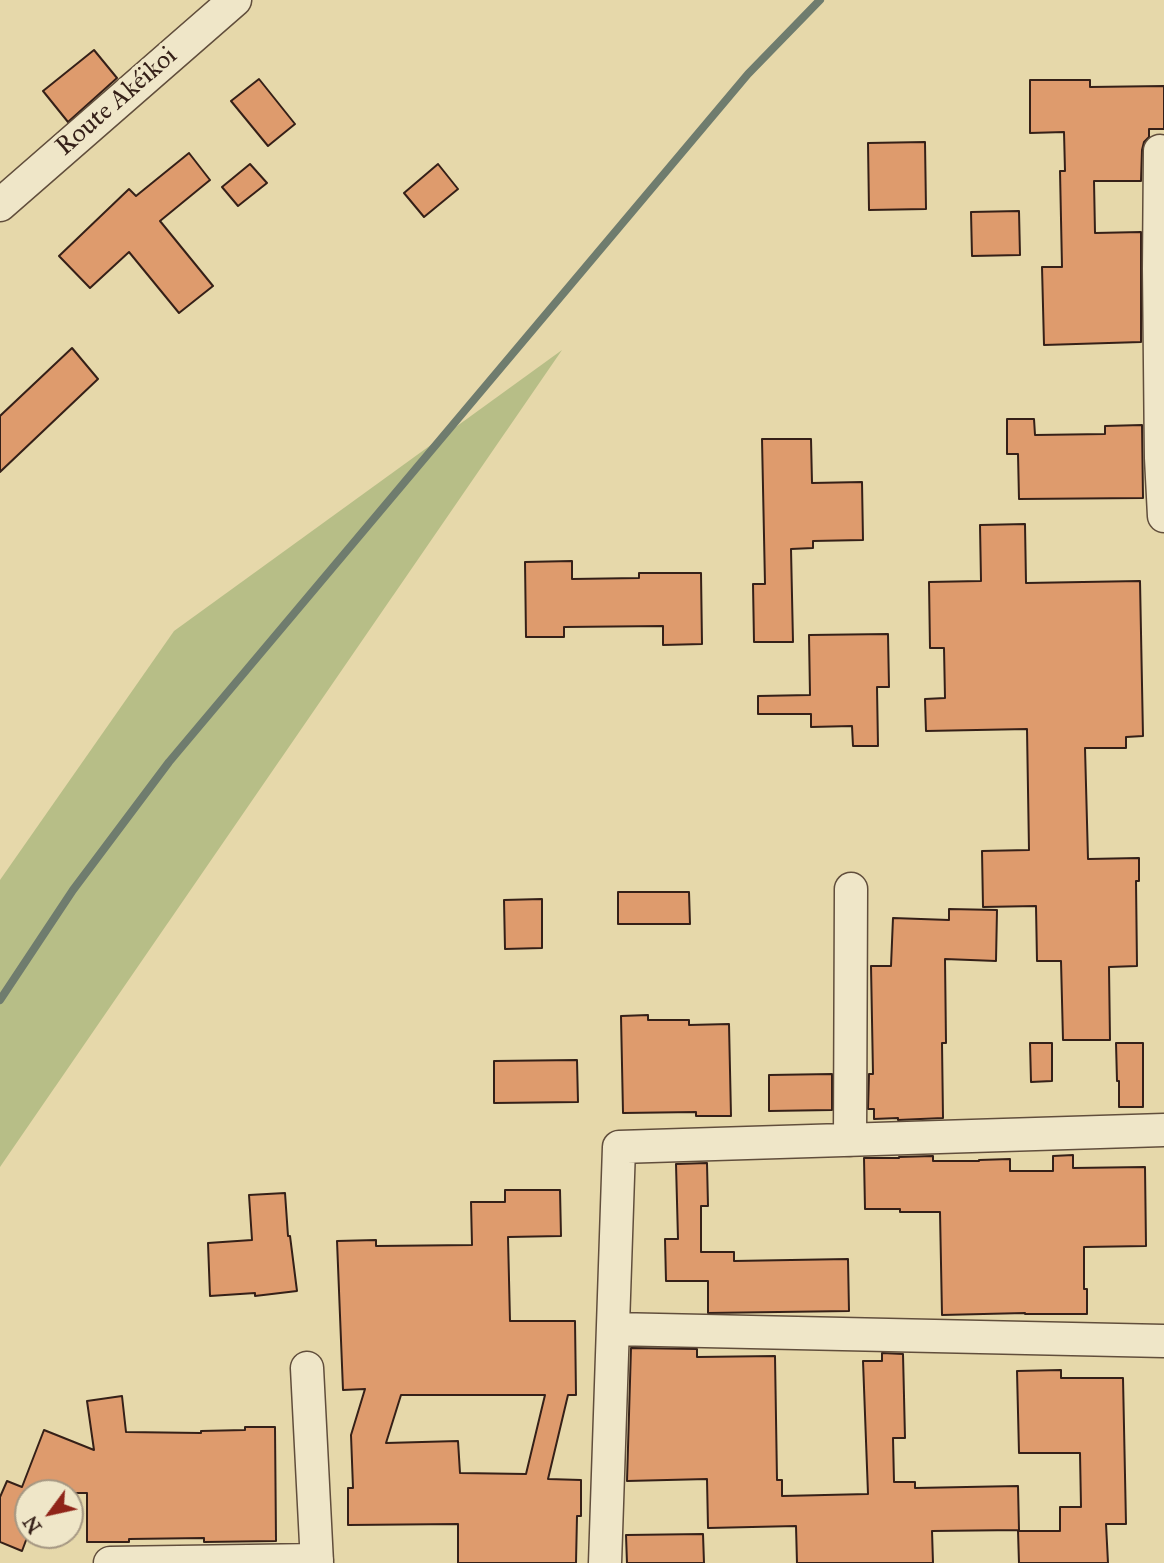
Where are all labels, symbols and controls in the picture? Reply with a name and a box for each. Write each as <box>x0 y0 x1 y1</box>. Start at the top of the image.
street label: Route Akéikoi <box>50 41 184 163</box>
north arrow <box>14 1479 84 1549</box>
text: N <box>19 1512 47 1538</box>

